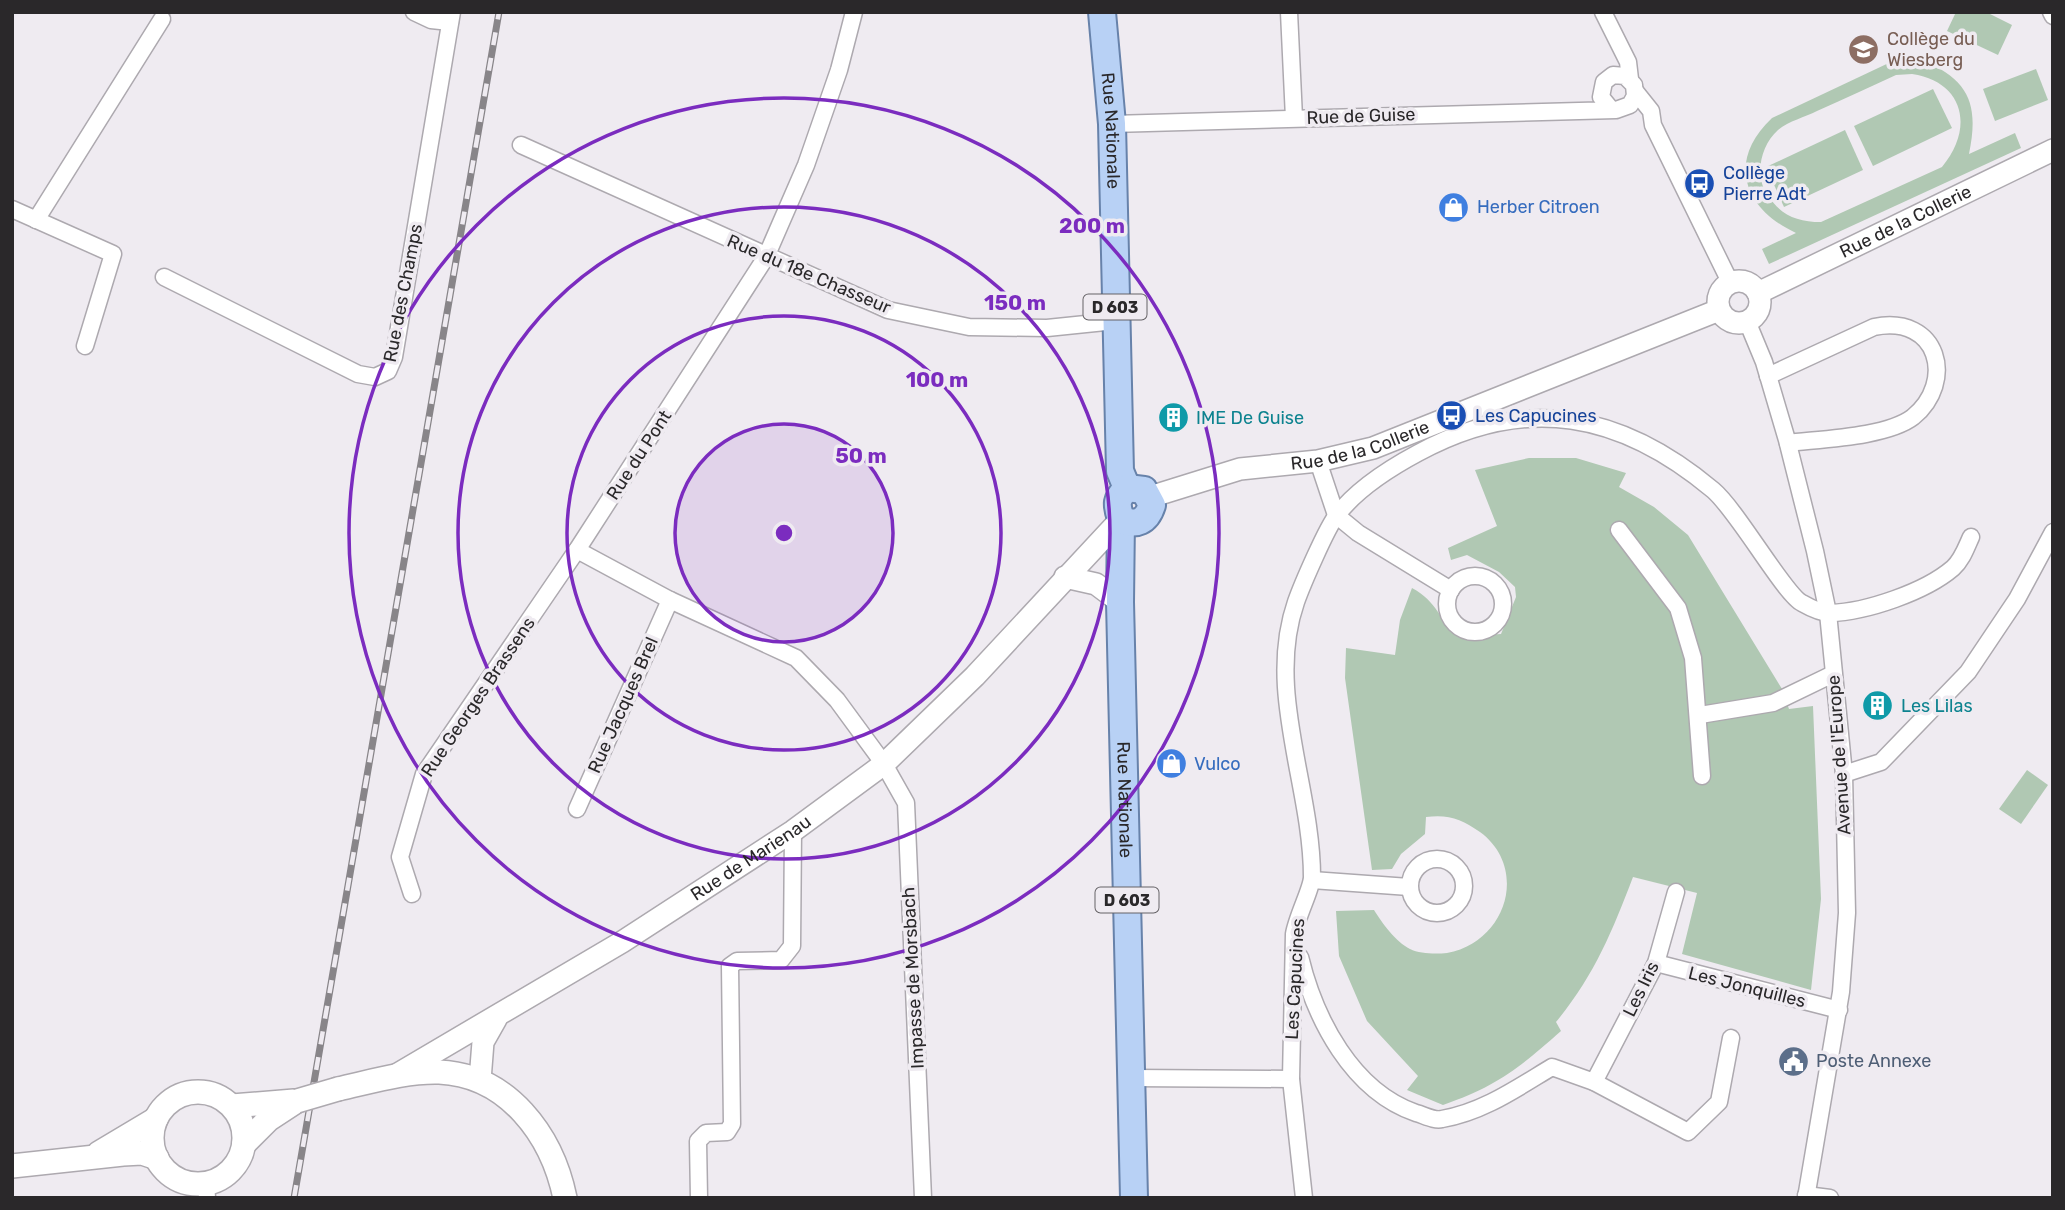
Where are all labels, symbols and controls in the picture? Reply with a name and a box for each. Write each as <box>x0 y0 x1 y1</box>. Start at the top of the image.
place label: Collège du Wiesberg <box>1887 28 1975 71</box>
school or university icon: Collège du Wiesberg <box>1847 32 1881 66</box>
street label: Rue Nationale <box>1096 71 1124 189</box>
street label: Rue de Guise <box>1306 103 1416 129</box>
place label: Collège Pierre Adt <box>1723 162 1806 205</box>
bus stop icon: Collège Pierre Adt <box>1683 166 1717 200</box>
street label: Rue de la Collerie <box>1836 180 1975 263</box>
shop icon: Herber Citroen <box>1437 190 1471 224</box>
place label: Herber Citroen <box>1477 196 1600 218</box>
text: 200 m <box>1059 213 1125 238</box>
street label: Rue des Champs <box>379 222 427 364</box>
street label: Rue du 18e Chasseur <box>724 230 894 319</box>
text: 150 m <box>984 290 1046 315</box>
road number: D 603 <box>1084 294 1146 320</box>
text: 100 m <box>906 367 968 392</box>
bus stop icon: Les Capucines <box>1435 399 1469 433</box>
building icon: IME De Guise <box>1156 401 1190 435</box>
place label: Les Capucines <box>1475 405 1597 427</box>
street label: Rue du Pont <box>602 406 676 504</box>
place label: IME De Guise <box>1196 407 1304 429</box>
street label: Rue de la Collerie <box>1290 416 1432 475</box>
text: 50 m <box>835 443 887 468</box>
centre of rings <box>772 521 796 545</box>
street label: Rue Georges Brassens <box>416 613 540 781</box>
street label: Rue Jacques Brel <box>583 634 663 776</box>
street label: Avenue de l'Europe <box>1822 674 1856 836</box>
building icon: Les Lilas <box>1861 689 1895 723</box>
place label: Les Lilas <box>1901 695 1973 717</box>
street label: Rue Nationale <box>1112 741 1137 858</box>
shop icon: Vulco <box>1154 747 1188 781</box>
place label: Vulco <box>1194 753 1241 775</box>
street label: Rue de Marienau <box>686 810 815 906</box>
street label: Impasse de Morsbach <box>897 887 929 1069</box>
road number: D 603 <box>1096 888 1158 912</box>
street label: Les Capucines <box>1281 918 1309 1040</box>
street label: Les Iris <box>1618 958 1664 1020</box>
street label: Les Jonquilles <box>1686 962 1808 1012</box>
public building icon: Poste Annexe <box>1776 1044 1810 1078</box>
place label: Poste Annexe <box>1816 1050 1931 1072</box>

